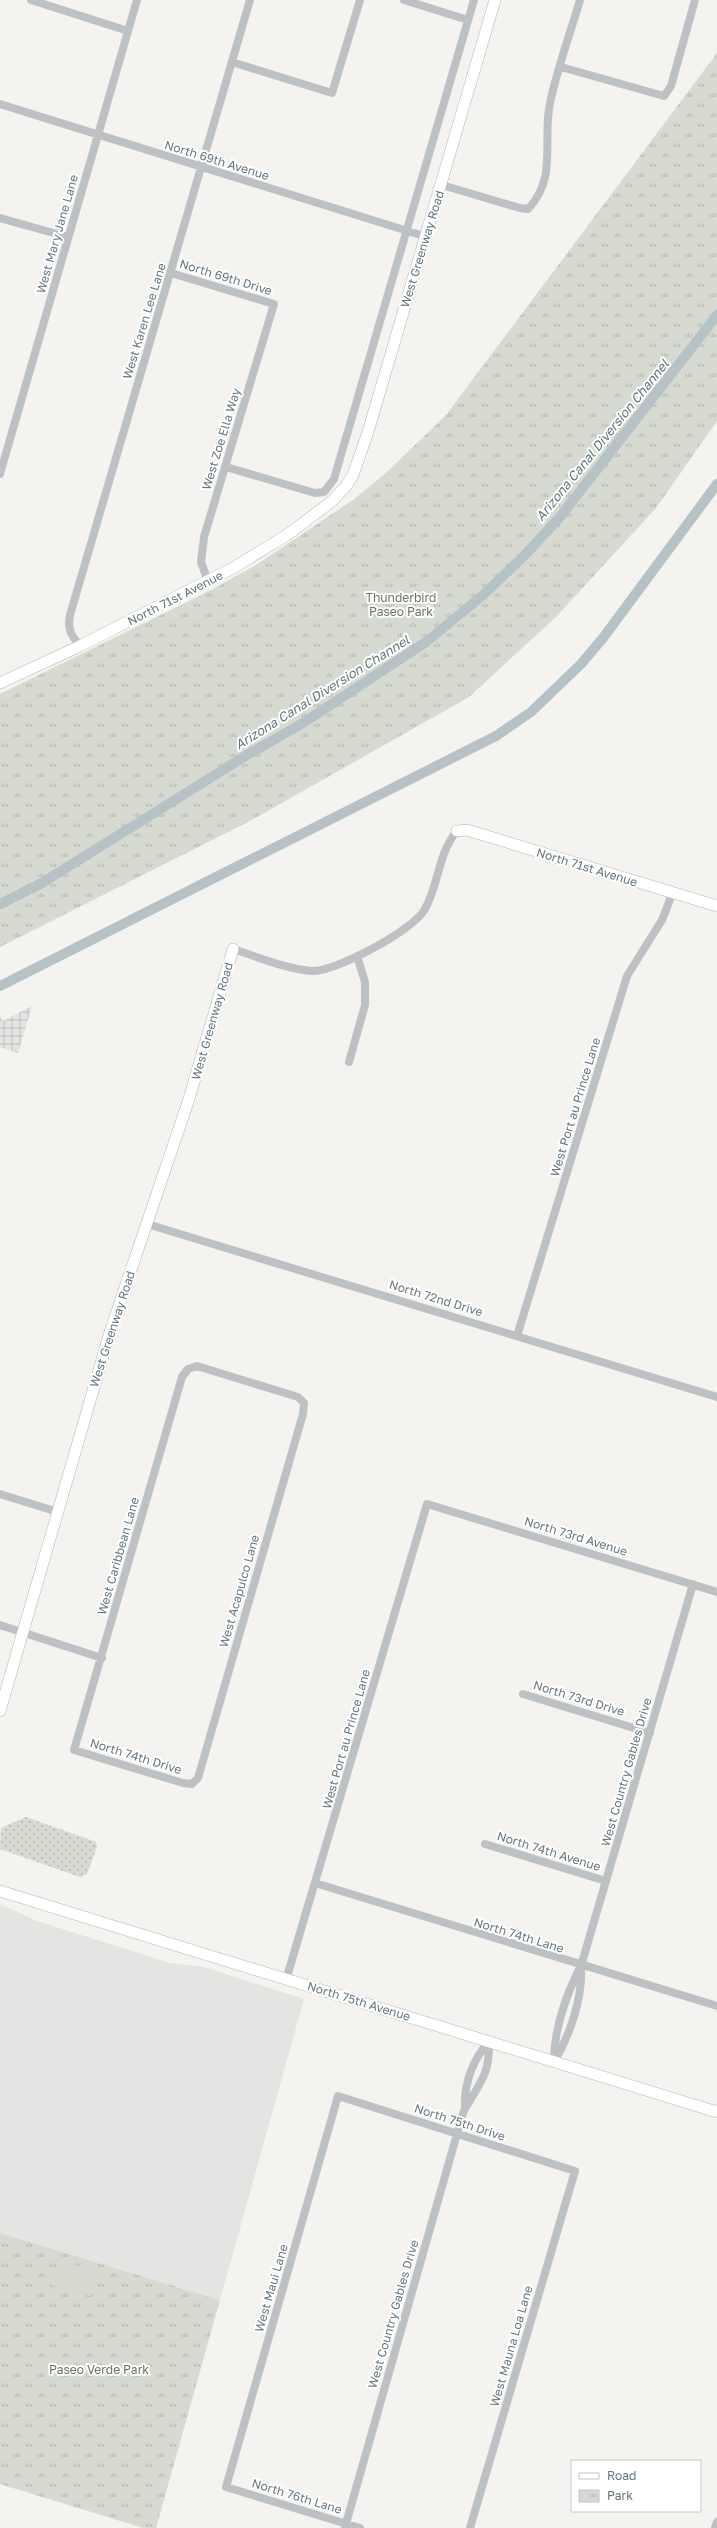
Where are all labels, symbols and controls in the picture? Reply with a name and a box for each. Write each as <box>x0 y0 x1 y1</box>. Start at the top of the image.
street label: North 69th Avenue <box>163 137 271 183</box>
street label: West Mary Jane Lane <box>33 173 81 295</box>
street label: West Greenway Road <box>397 189 447 309</box>
street label: North 69th Drive <box>178 256 274 298</box>
street label: West Karen Lee Lane <box>119 261 169 381</box>
water label: Arizona Canal Diversion Channel <box>532 356 673 524</box>
street label: West Zoe Ella Way <box>198 386 244 492</box>
street label: North 71st Avenue <box>125 567 225 629</box>
park label: Thunderbird Paseo Park <box>365 590 437 619</box>
water label: Arizona Canal Diversion Channel <box>232 631 413 753</box>
street label: North 71st Avenue <box>535 844 639 890</box>
street label: West Greenway Road <box>188 961 236 1081</box>
street label: West Port au Prince Lane <box>547 1036 603 1178</box>
street label: West Greenway Road <box>86 1269 138 1389</box>
street label: North 72nd Drive <box>387 1277 485 1319</box>
street label: West Caribbean Lane <box>94 1495 142 1617</box>
street label: North 73rd Avenue <box>523 1513 629 1559</box>
street label: West Acapulco Lane <box>216 1533 262 1649</box>
street label: West Port au Prince Lane <box>319 1667 373 1811</box>
street label: North 73rd Drive <box>532 1677 626 1719</box>
street label: West Country Gables Drive <box>598 1696 654 1848</box>
street label: North 74th Drive <box>88 1735 184 1777</box>
street label: North 74th Avenue <box>495 1828 603 1874</box>
street label: North 74th Lane <box>472 1914 566 1956</box>
street label: North 75th Avenue <box>306 1978 413 2024</box>
street label: North 75th Drive <box>413 2100 507 2144</box>
street label: West Country Gables Drive <box>365 2238 421 2390</box>
street label: West Maui Lane <box>251 2242 291 2334</box>
street label: West Mauna Loa Lane <box>486 2284 536 2408</box>
park label: Paseo Verde Park <box>49 2362 149 2377</box>
legend <box>571 2460 701 2512</box>
text: Road <box>607 2468 636 2483</box>
street label: North 76th Lane <box>250 2475 344 2517</box>
text: Park <box>607 2488 633 2503</box>

